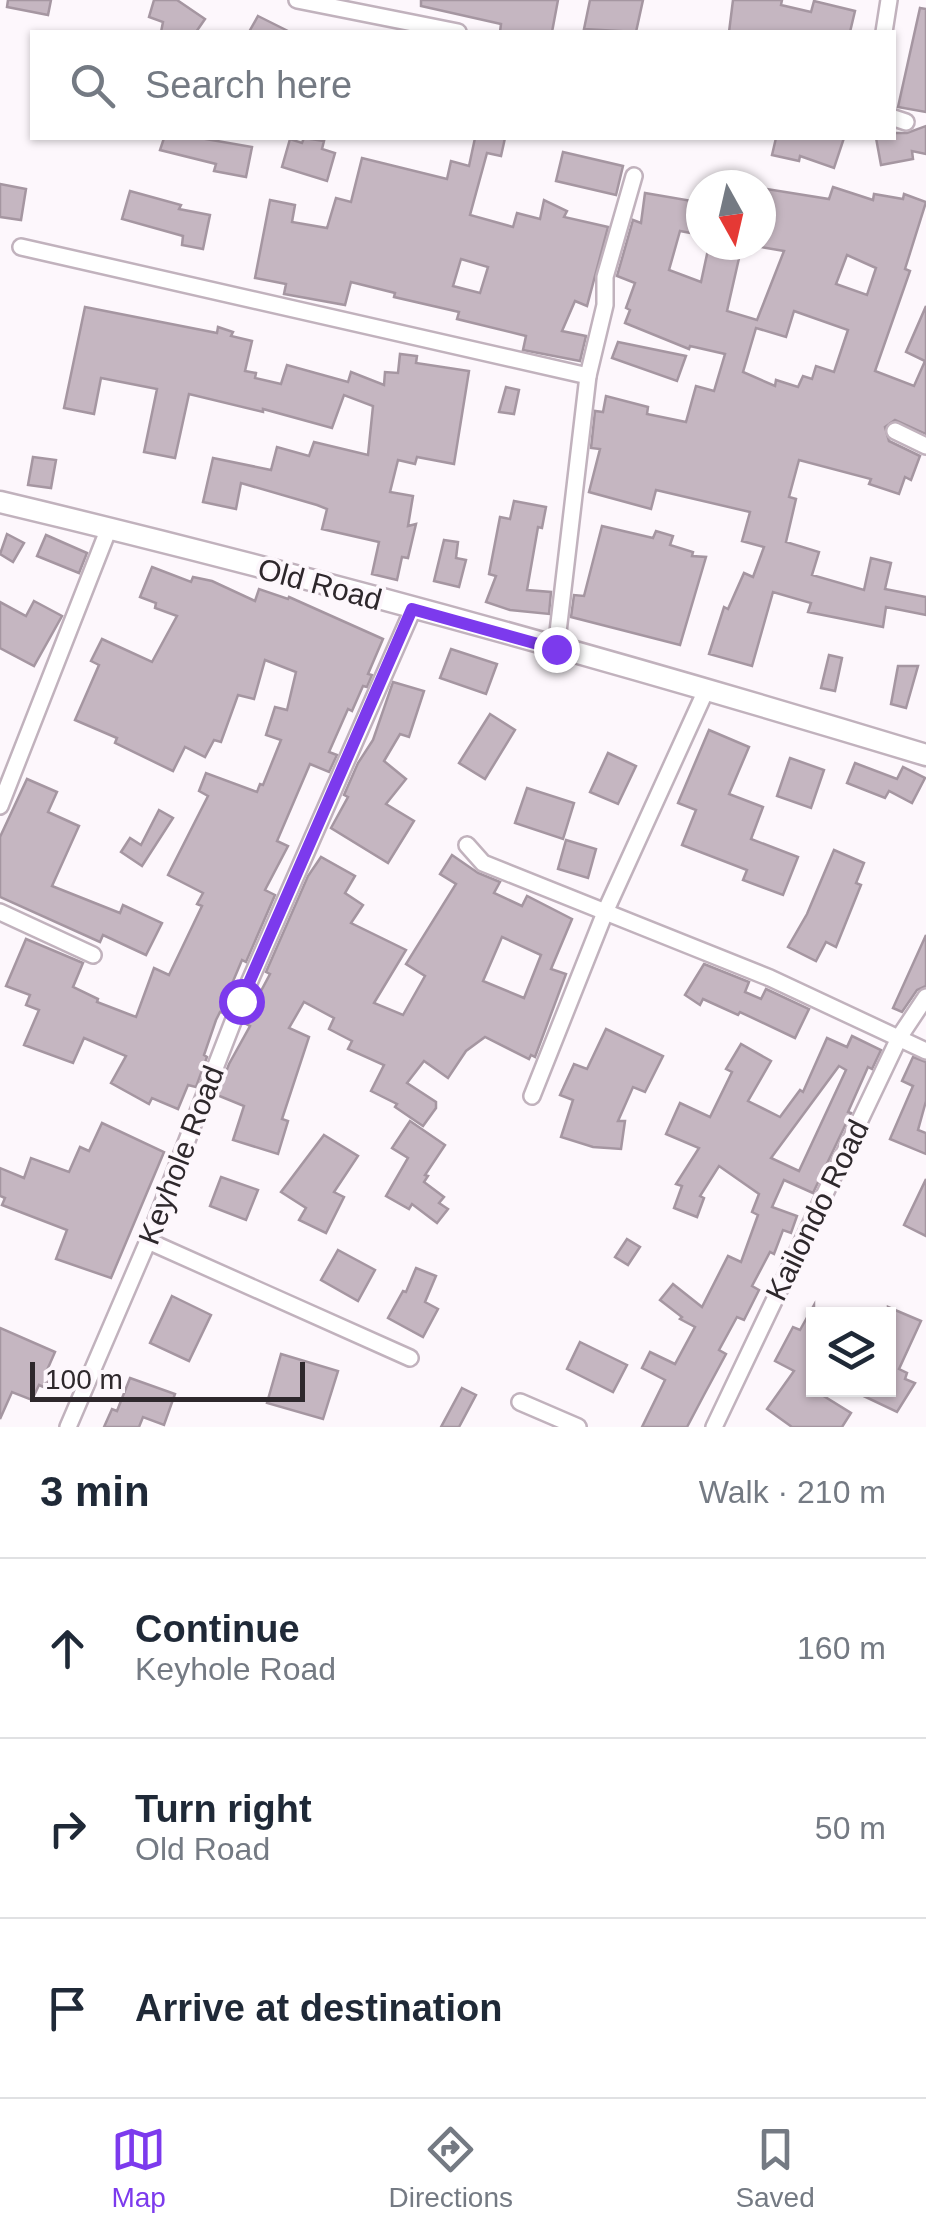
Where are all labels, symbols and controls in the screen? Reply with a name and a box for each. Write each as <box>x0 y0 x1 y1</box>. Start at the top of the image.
search box <box>30 30 896 140</box>
icon: search <box>65 58 120 113</box>
text: Search here <box>145 64 352 106</box>
north arrow <box>686 170 776 260</box>
street label: Old Road <box>255 552 385 616</box>
route end <box>534 627 580 673</box>
route start <box>219 979 265 1025</box>
street label: Keyhole Road <box>132 1061 230 1249</box>
street label: Kailondo Road <box>759 1114 875 1306</box>
map controls <box>806 1307 896 1397</box>
button: layers <box>806 1307 896 1397</box>
scale bar <box>30 1357 305 1402</box>
text: 100 m <box>45 1364 123 1395</box>
text: 3 min <box>40 1468 150 1515</box>
text: Walk · 210 m <box>699 1474 886 1510</box>
text: Continue <box>135 1608 300 1650</box>
icon: ahead <box>40 1621 95 1676</box>
text: 160 m <box>797 1630 886 1666</box>
text: Keyhole Road <box>135 1651 336 1687</box>
text: Turn right <box>135 1788 312 1830</box>
icon: right <box>40 1801 95 1856</box>
text: 50 m <box>815 1810 886 1846</box>
text: Old Road <box>135 1831 270 1867</box>
icon: arrive <box>40 1981 95 2036</box>
text: Arrive at destination <box>135 1987 502 2029</box>
tab: Map <box>111 2122 166 2214</box>
tab: Directions <box>389 2122 513 2214</box>
tab: Saved <box>735 2122 815 2214</box>

